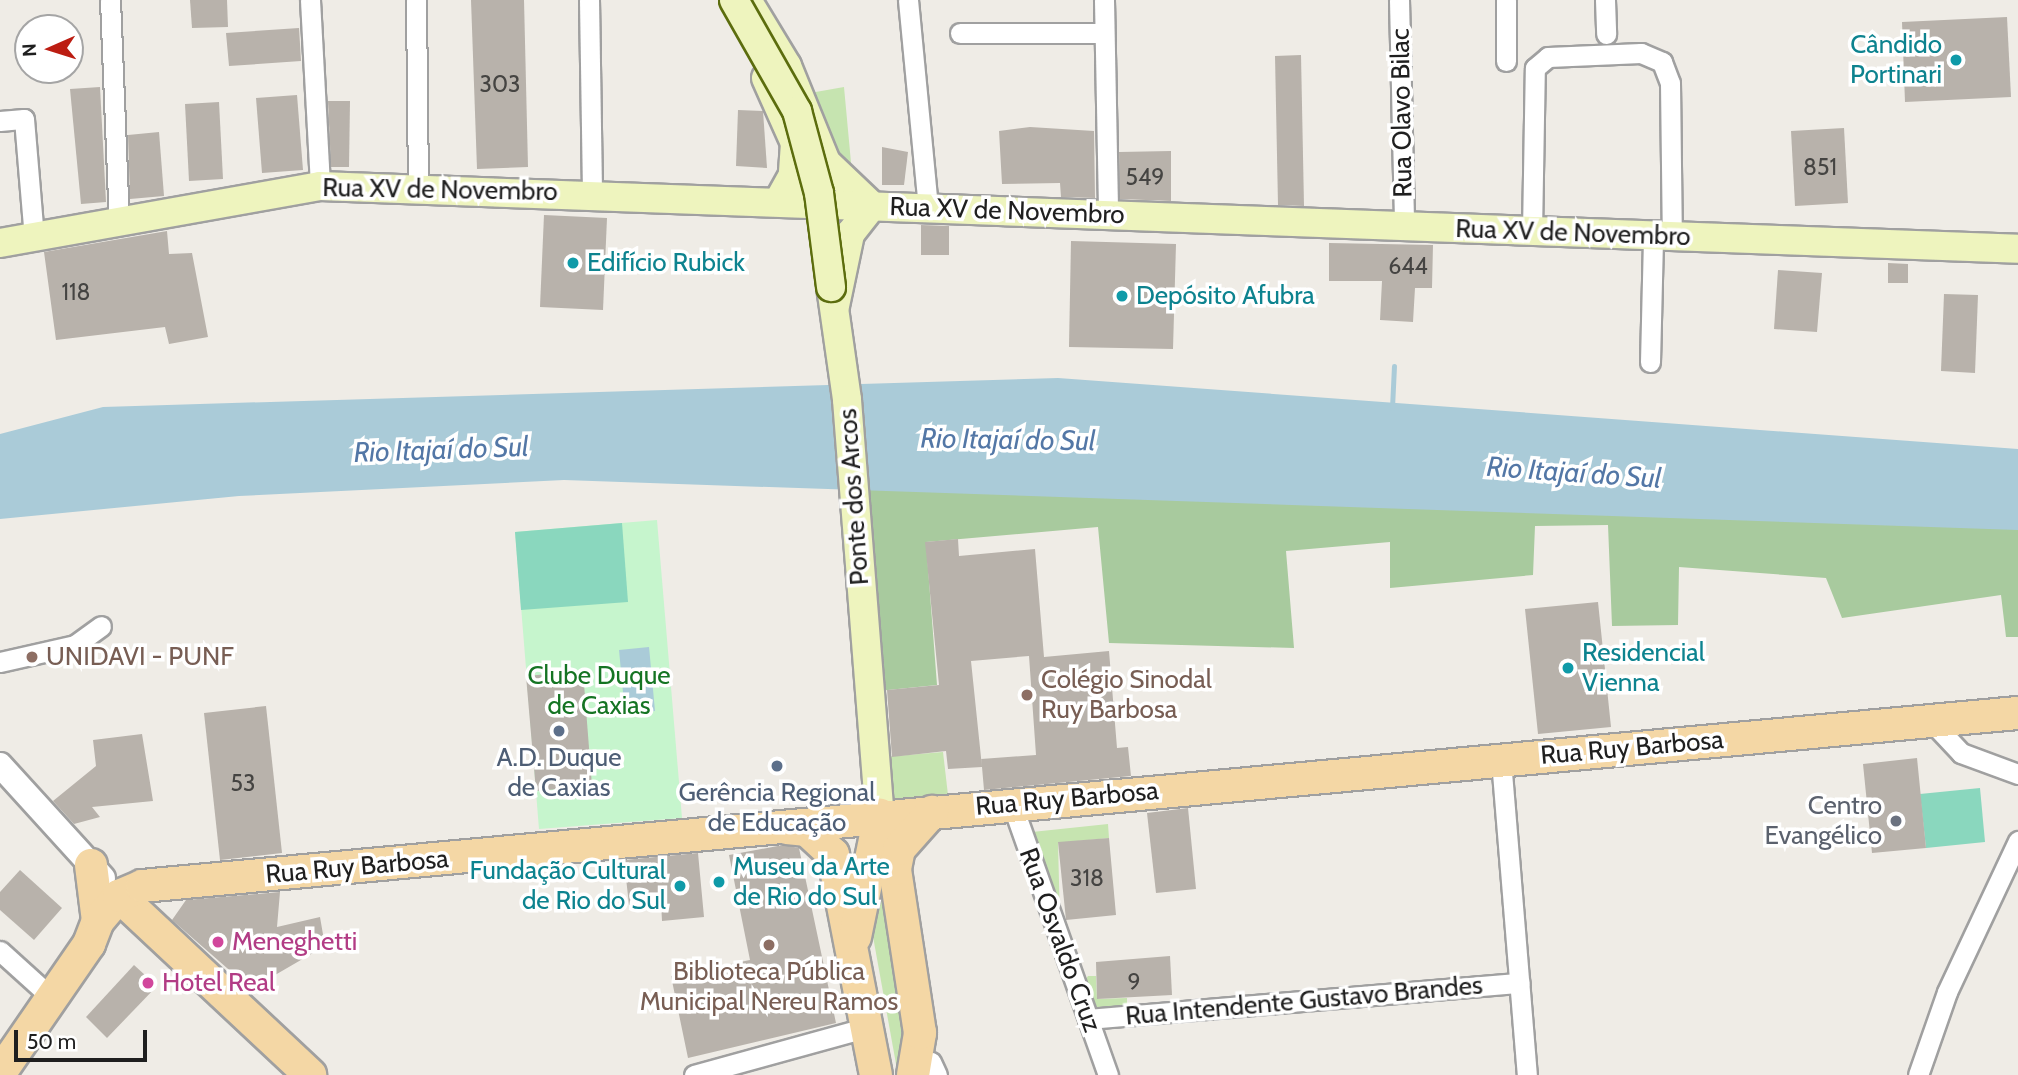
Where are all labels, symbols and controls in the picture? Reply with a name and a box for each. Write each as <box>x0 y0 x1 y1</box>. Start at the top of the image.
north arrow <box>14 14 84 84</box>
street label: Rua Olavo Bilac <box>1385 28 1419 198</box>
place label: Cândido Portinari <box>1850 29 1942 90</box>
text: N <box>18 43 41 57</box>
marker: Cândido Portinari <box>1948 52 1964 68</box>
house number: 303 <box>480 70 520 98</box>
house number: 851 <box>1803 153 1837 181</box>
house number: 549 <box>1126 163 1164 191</box>
street label: Rua XV de Novembro <box>322 172 558 208</box>
street label: Rua XV de Novembro <box>889 191 1125 231</box>
street label: Rua XV de Novembro <box>1455 213 1691 253</box>
place label: Edifício Rubick <box>587 247 745 279</box>
house number: 644 <box>1388 252 1428 280</box>
marker: Edifício Rubick <box>565 255 581 271</box>
house number: 118 <box>62 278 90 306</box>
place label: Depósito Afubra <box>1136 280 1315 312</box>
marker: Depósito Afubra <box>1114 288 1130 304</box>
street label: Ponte dos Arcos <box>832 408 876 586</box>
water label: Rio Itajaí do Sul <box>920 421 1096 457</box>
water label: Rio Itajaí do Sul <box>353 429 529 469</box>
water label: Rio Itajaí do Sul <box>1486 449 1662 495</box>
place label: Residencial Vienna <box>1582 637 1705 698</box>
place label: UNIDAVI - PUNF <box>46 641 234 673</box>
marker: UNIDAVI - PUNF <box>24 649 40 665</box>
park label: Clube Duque de Caxias <box>527 660 671 722</box>
marker: Residencial Vienna <box>1560 660 1576 676</box>
place label: Colégio Sinodal Ruy Barbosa <box>1041 664 1212 726</box>
marker: Colégio Sinodal Ruy Barbosa <box>1019 687 1035 703</box>
marker: A.D. Duque de Caxias <box>551 723 567 739</box>
street label: Rua Ruy Barbosa <box>1539 724 1725 772</box>
place label: A.D. Duque de Caxias <box>496 742 622 804</box>
marker: Gerência Regional de Educação <box>769 758 785 774</box>
house number: 53 <box>231 769 255 797</box>
street label: Rua Ruy Barbosa <box>974 775 1160 823</box>
place label: Gerência Regional de Educação <box>679 777 875 838</box>
place label: Centro Evangélico <box>1765 790 1882 852</box>
marker: Centro Evangélico <box>1888 813 1904 829</box>
street label: Rua Ruy Barbosa <box>264 843 450 891</box>
street label: Rua Osvaldo Cruz <box>1012 844 1108 1036</box>
place label: Museu da Arte de Rio do Sul <box>733 851 890 912</box>
place label: Fundação Cultural de Rio do Sul <box>470 855 666 917</box>
house number: 318 <box>1070 864 1104 892</box>
marker: Museu da Arte de Rio do Sul <box>711 874 727 890</box>
marker: Fundação Cultural de Rio do Sul <box>672 878 688 894</box>
place label: Meneghetti <box>232 926 357 958</box>
marker: Meneghetti <box>210 934 226 950</box>
marker: Biblioteca Pública Municipal Nereu Ramos <box>761 937 777 953</box>
place label: Biblioteca Pública Municipal Nereu Ramos <box>640 956 898 1018</box>
place label: Hotel Real <box>162 967 275 999</box>
house number: 9 <box>1127 968 1141 996</box>
street label: Rua Intendente Gustavo Brandes <box>1124 970 1484 1032</box>
marker: Hotel Real <box>140 975 156 991</box>
scale bar <box>18 1016 150 1060</box>
text: 50 m <box>27 1029 76 1054</box>

